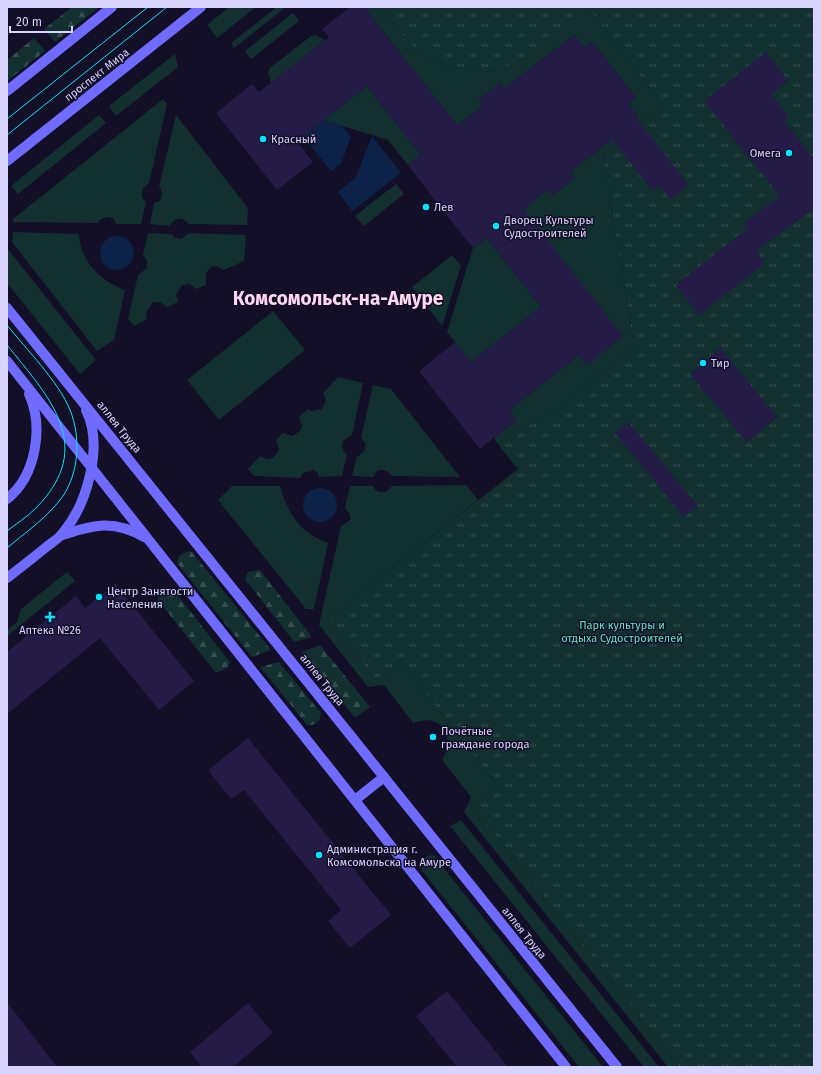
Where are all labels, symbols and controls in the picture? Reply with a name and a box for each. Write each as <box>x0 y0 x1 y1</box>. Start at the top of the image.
scale bar <box>10 8 72 34</box>
text: 20 m <box>16 15 42 29</box>
street label: проспект Мира <box>62 46 132 104</box>
place label: Красный <box>271 133 316 146</box>
marker: Красный <box>258 134 268 144</box>
place label: Омега <box>750 147 781 160</box>
marker: Омега <box>784 148 794 158</box>
place label: Лев <box>434 201 453 214</box>
marker: Лев <box>421 202 431 212</box>
place label: Дворец Культуры Судостроителей <box>503 214 593 240</box>
marker: Дворец Культуры Судостроителей <box>491 221 501 231</box>
district label: Комсомольск-на-Амуре <box>233 287 443 310</box>
place label: Тир <box>711 357 730 370</box>
marker: Тир <box>698 358 708 368</box>
street label: аллея Труда <box>94 398 144 456</box>
place label: Центр Занятости Населения <box>107 585 193 611</box>
marker: Центр Занятости Населения <box>94 592 104 602</box>
marker: Аптека №26 <box>45 612 55 622</box>
park label: Парк культуры и отдыха Судостроителей <box>561 619 683 645</box>
place label: Аптека №26 <box>19 624 81 637</box>
street label: аллея Труда <box>297 651 347 709</box>
place label: Почётные граждане города <box>441 725 529 751</box>
marker: Почётные граждане города <box>428 732 438 742</box>
place label: Администрация г. Комсомольска на Амуре <box>327 843 451 869</box>
marker: Администрация г. Комсомольска на Амуре <box>314 850 324 860</box>
street label: аллея Труда <box>499 904 549 962</box>

